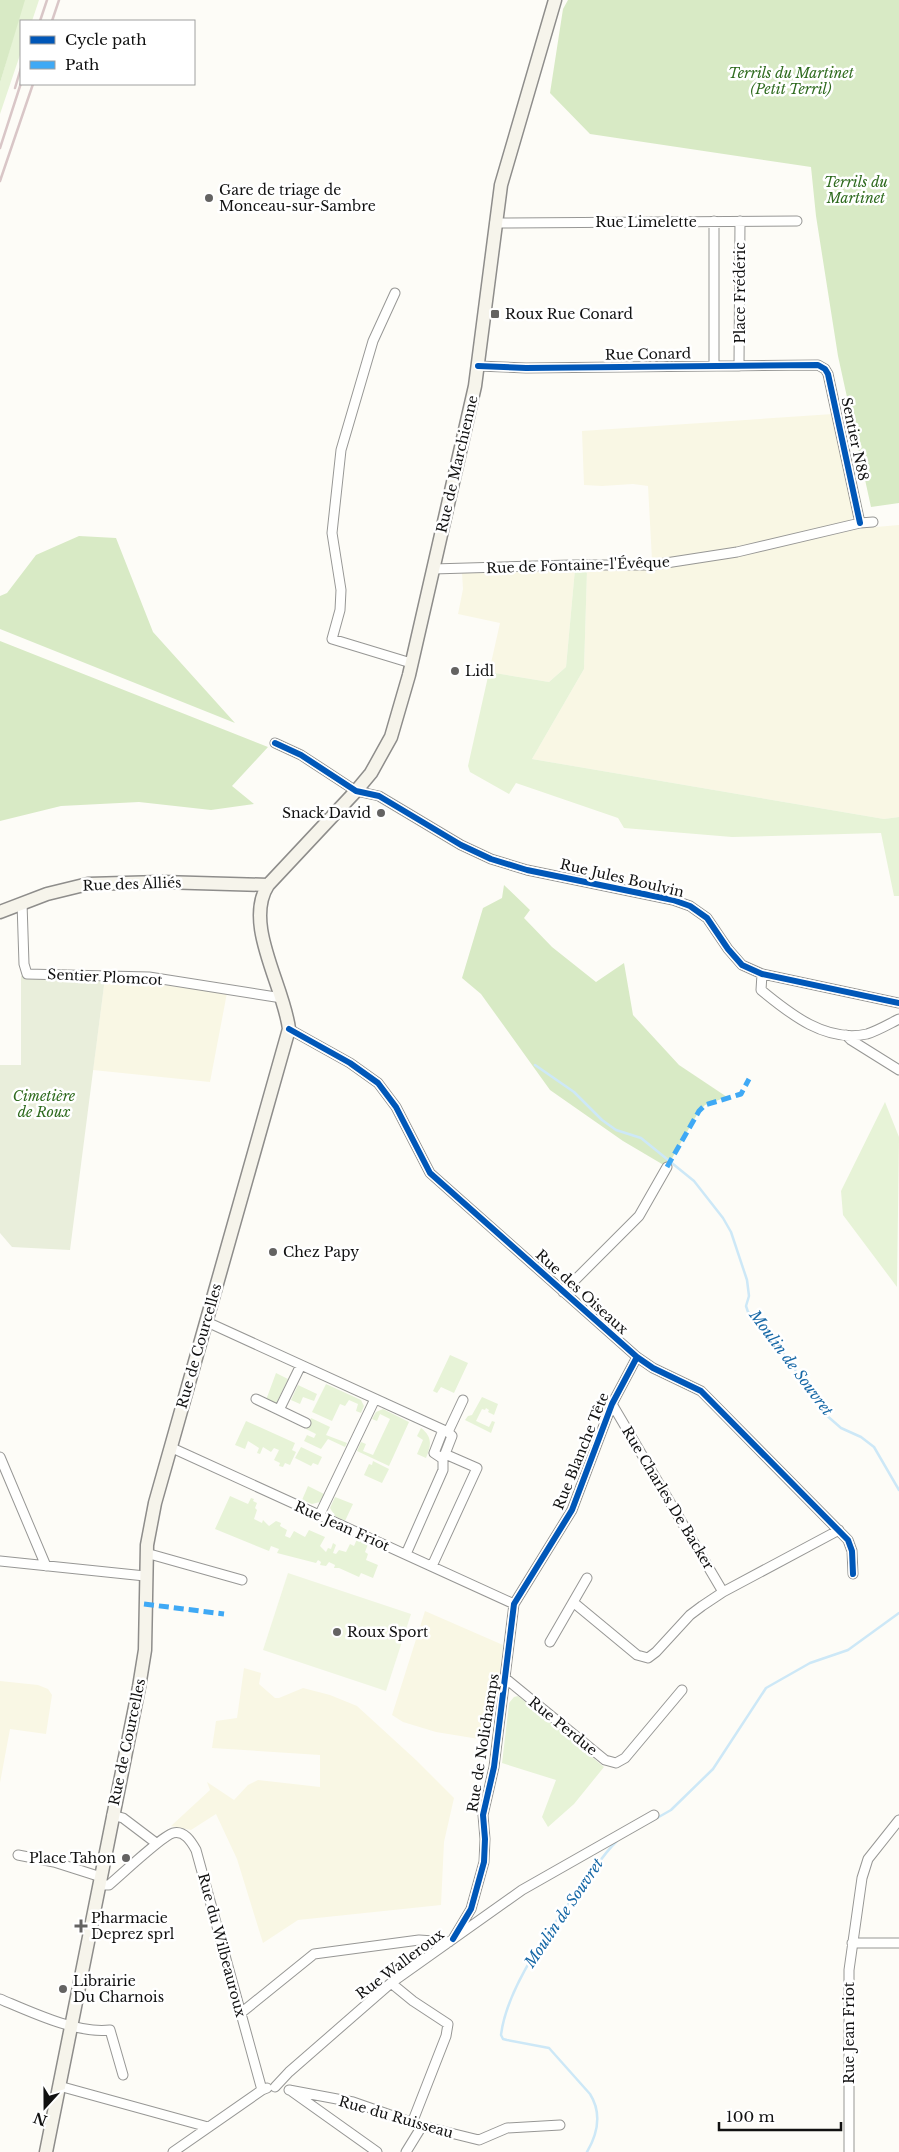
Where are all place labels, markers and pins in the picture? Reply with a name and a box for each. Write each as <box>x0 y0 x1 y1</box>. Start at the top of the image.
place label: Gare de triage de Monceau-sur-Sambre <box>219 181 376 215</box>
marker: Gare de triage de Monceau-sur-Sambre <box>203 192 215 204</box>
place label: Roux Rue Conard <box>505 305 634 323</box>
marker: Roux Rue Conard <box>489 308 501 320</box>
place label: Lidl <box>465 662 494 680</box>
marker: Lidl <box>449 665 461 677</box>
place label: Snack David <box>282 804 372 822</box>
marker: Snack David <box>375 807 387 819</box>
place label: Chez Papy <box>283 1243 359 1261</box>
marker: Chez Papy <box>267 1246 279 1258</box>
place label: Roux Sport <box>347 1623 429 1641</box>
marker: Roux Sport <box>331 1626 343 1638</box>
place label: Place Tahon <box>29 1849 116 1867</box>
marker: Place Tahon <box>120 1852 132 1864</box>
place label: Pharmacie Deprez sprl <box>91 1909 175 1943</box>
marker: Pharmacie Deprez sprl <box>75 1920 87 1932</box>
place label: Librairie Du Charnois <box>73 1972 164 2006</box>
marker: Librairie Du Charnois <box>57 1983 69 1995</box>

